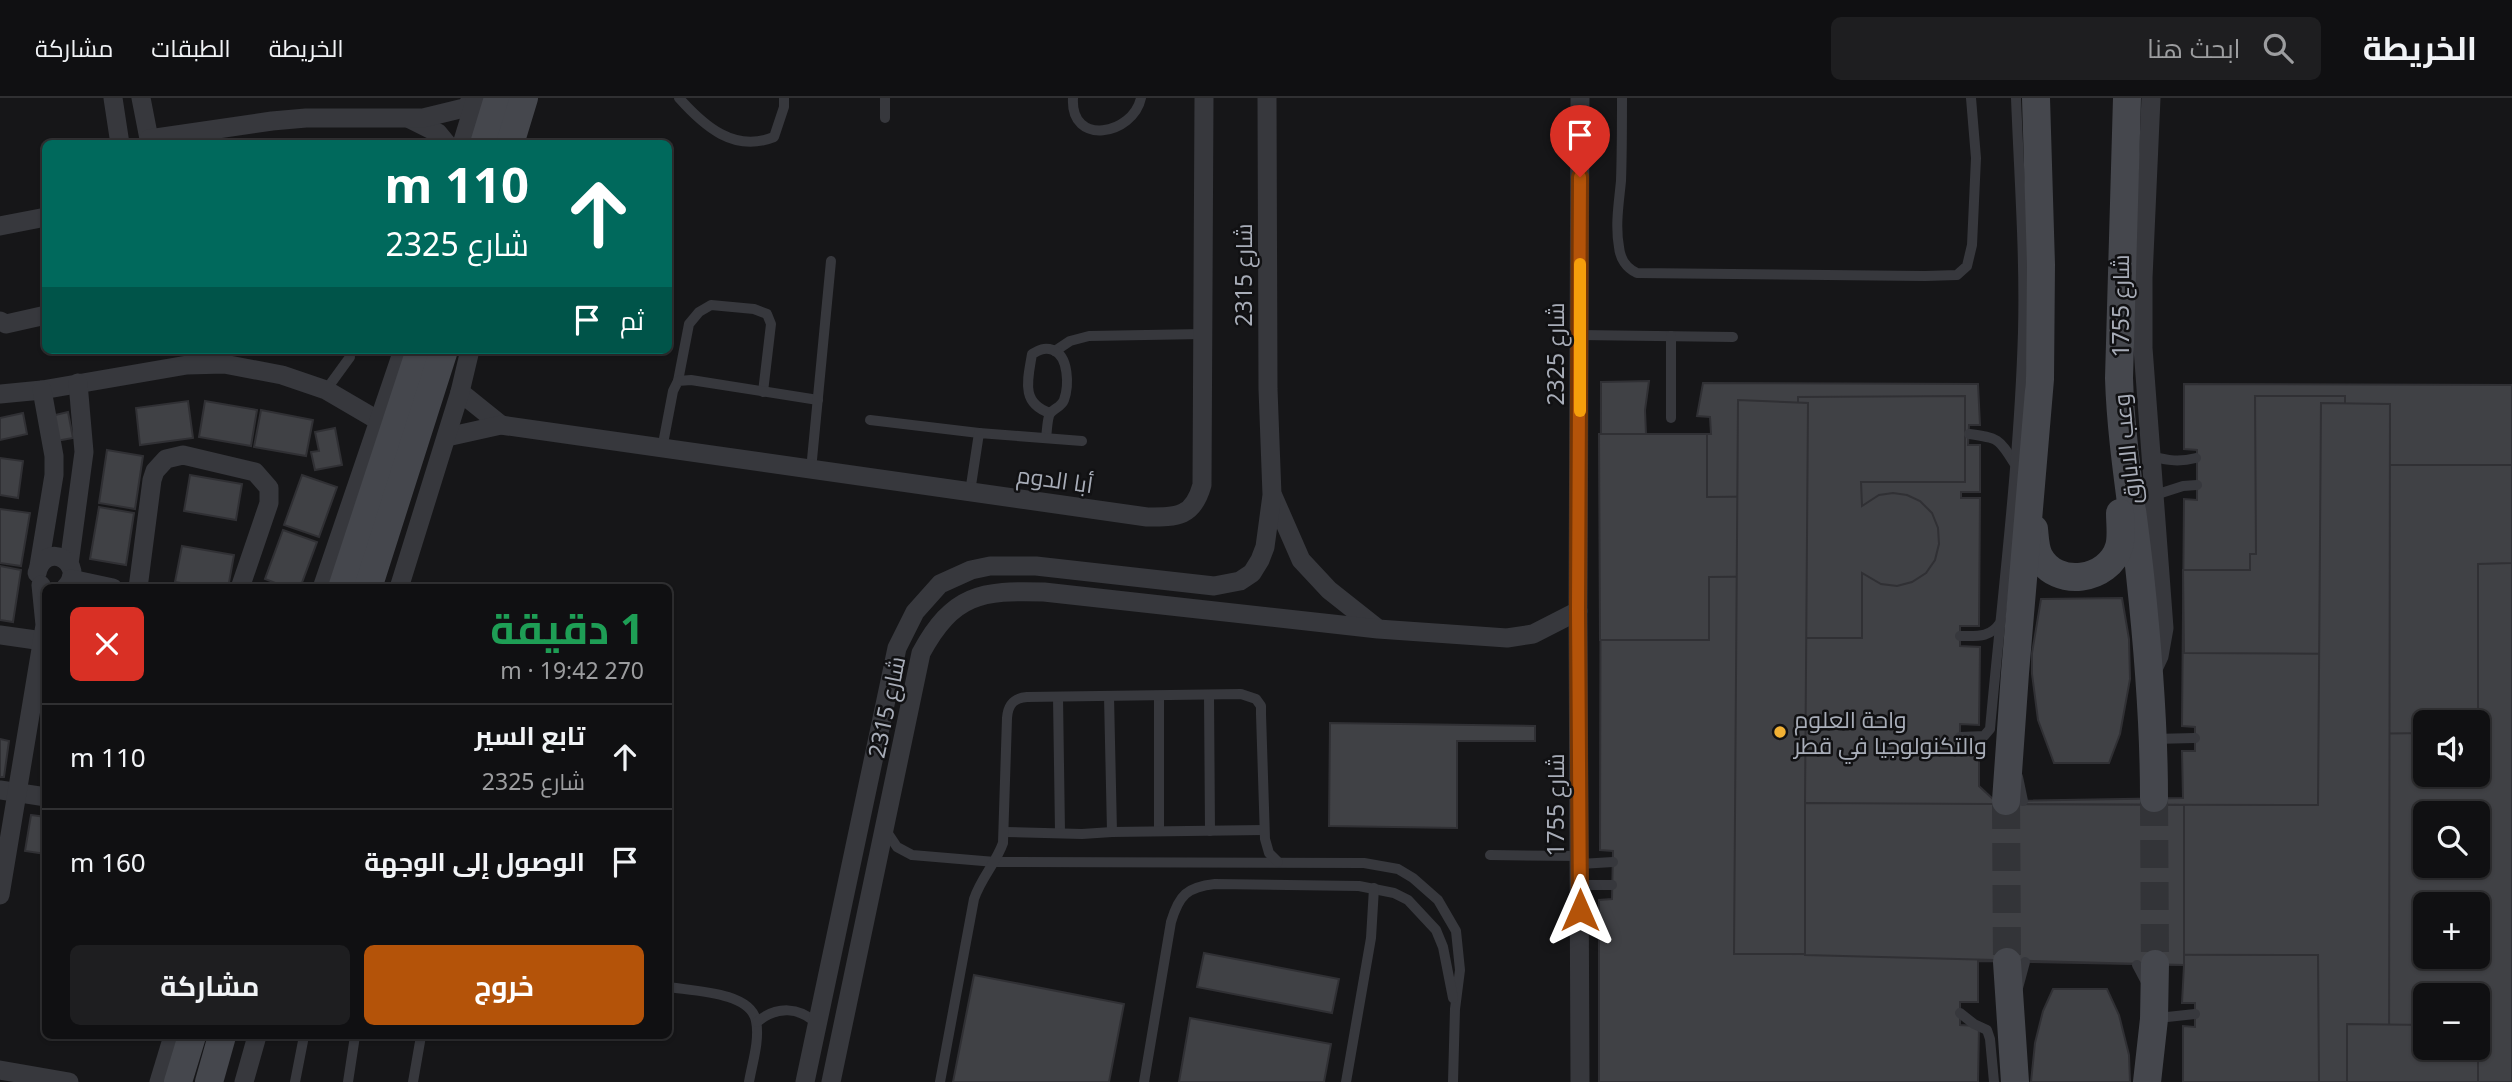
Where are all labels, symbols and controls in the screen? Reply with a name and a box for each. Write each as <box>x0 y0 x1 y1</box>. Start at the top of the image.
search box <box>1831 17 2321 80</box>
text: الخريطة <box>2363 25 2477 70</box>
icon: search <box>2259 29 2297 67</box>
text: ابحث هنا <box>2147 30 2241 66</box>
text: مشاركة <box>35 31 113 64</box>
text: الطبقات <box>151 31 231 64</box>
text: الخريطة <box>269 31 344 64</box>
pin <box>1550 105 1610 177</box>
icon: arrive <box>1561 116 1599 154</box>
text: 110 m <box>384 151 529 217</box>
icon: ahead <box>553 168 644 259</box>
text: شارع 2325 <box>385 222 529 265</box>
street label: شارع 2315 <box>1227 223 1260 327</box>
street label: شارع 1755 <box>2104 254 2137 358</box>
icon: arrive <box>568 301 606 339</box>
text: ثم <box>620 302 644 338</box>
street label: شارع 2325 <box>1539 302 1572 406</box>
street label: وعب الابارق <box>2104 392 2148 506</box>
street label: أبا الدوم <box>1015 458 1095 501</box>
text: 1 دقيقة <box>490 599 644 656</box>
button: close <box>70 607 144 681</box>
street label: شارع 2315 <box>860 653 913 761</box>
text: 270 m · 19:42 <box>500 654 644 686</box>
place label: واحة العلوم والتكنولوجيا في قطر <box>1792 703 1987 764</box>
map controls <box>2413 710 2490 1060</box>
button: sound <box>2413 710 2490 787</box>
text: تابع السير <box>475 717 585 753</box>
marker: واحة العلوم والتكنولوجيا في قطر <box>1772 724 1788 740</box>
icon: ahead <box>606 738 644 776</box>
text: 110 m <box>70 739 146 775</box>
street label: شارع 1755 <box>1539 753 1572 857</box>
text: شارع 2325 <box>482 765 585 797</box>
button: search <box>2413 801 2490 878</box>
text: الوصول إلى الوجهة <box>364 843 585 879</box>
icon: arrive <box>606 843 644 881</box>
text: 160 m <box>70 844 146 880</box>
position arrow <box>1543 873 1617 947</box>
button: + <box>2413 892 2490 969</box>
button: مشاركة <box>70 945 350 1025</box>
button: خروج <box>364 945 644 1025</box>
button: − <box>2413 983 2490 1060</box>

